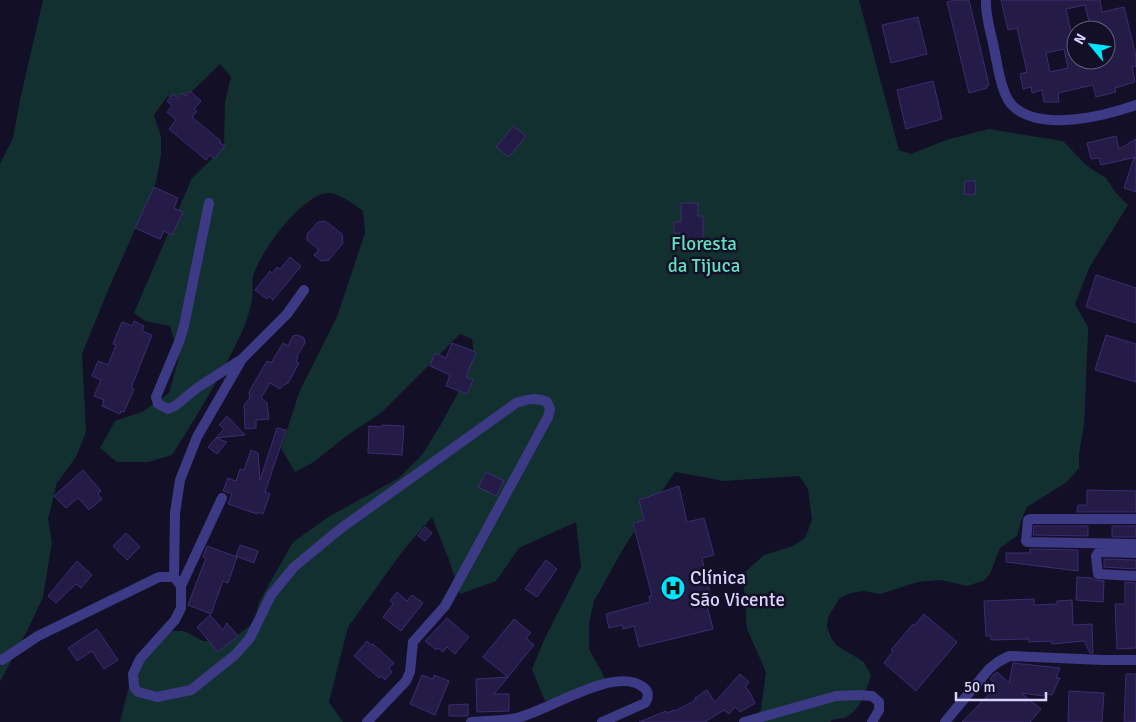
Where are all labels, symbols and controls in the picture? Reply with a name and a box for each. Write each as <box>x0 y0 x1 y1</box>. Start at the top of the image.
north arrow <box>1066 20 1116 70</box>
text: N <box>1070 31 1090 47</box>
park label: Floresta da Tijuca <box>668 232 740 278</box>
place label: Clínica São Vicente <box>690 566 785 612</box>
hospital icon: Clínica São Vicente <box>660 575 686 601</box>
scale bar <box>956 670 1046 702</box>
text: 50 m <box>964 678 995 696</box>

